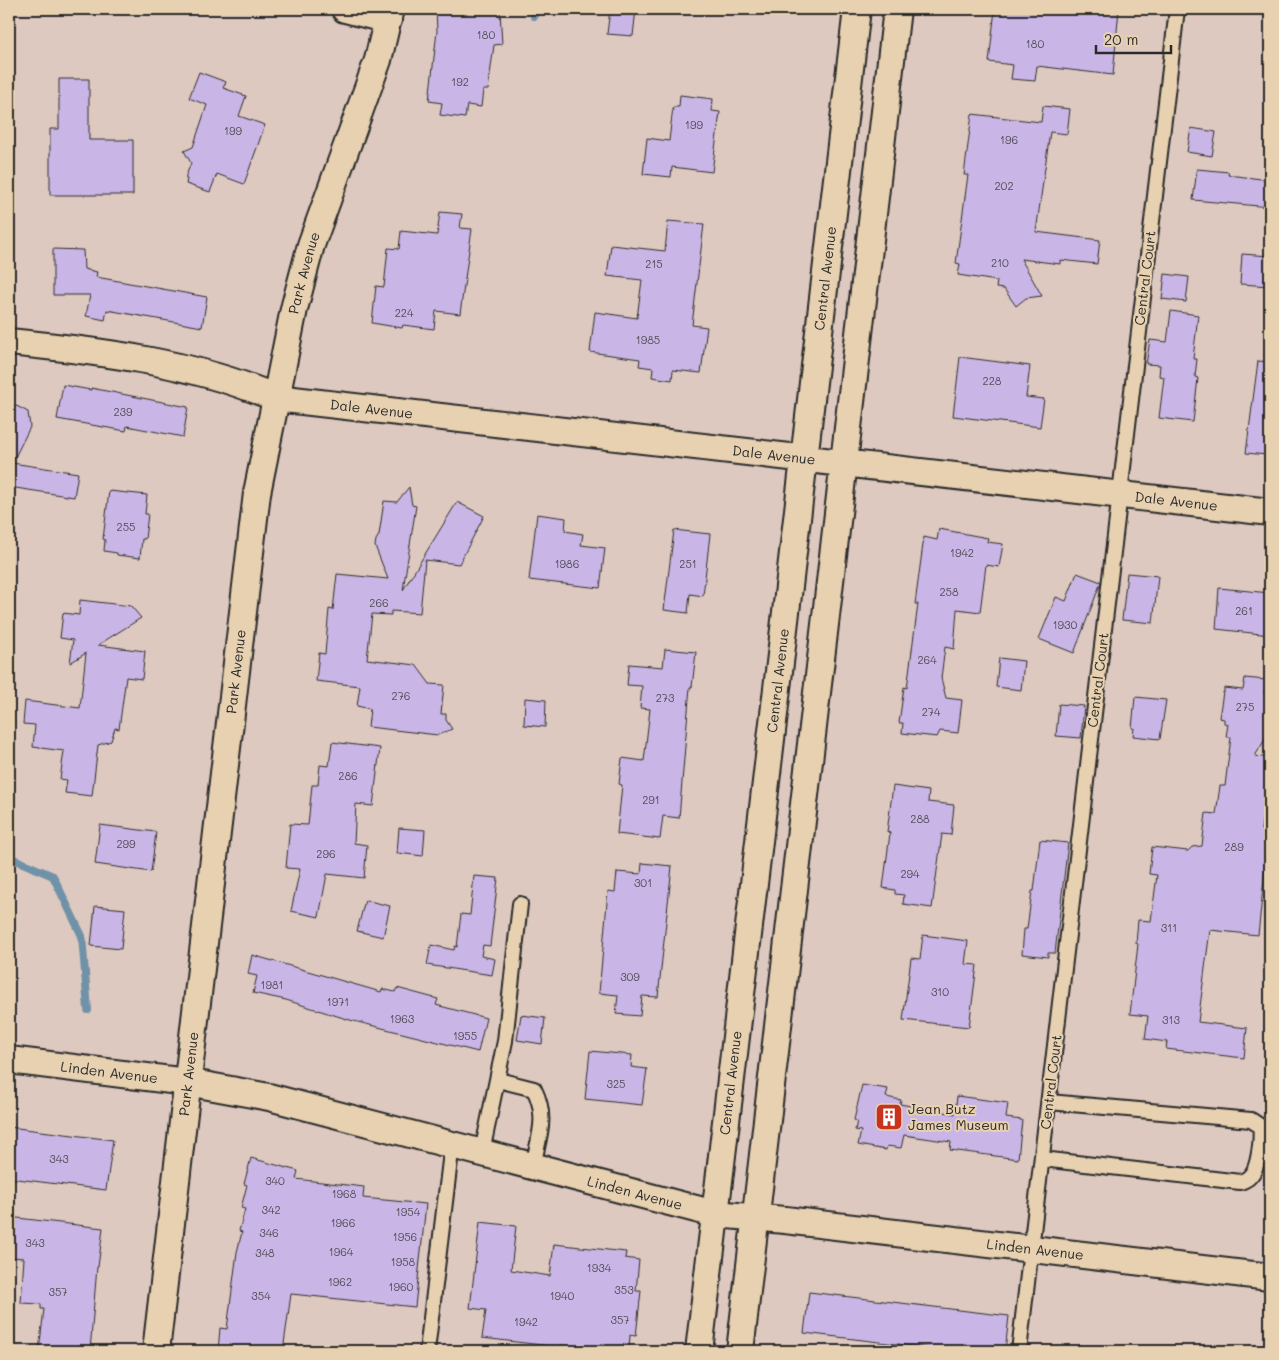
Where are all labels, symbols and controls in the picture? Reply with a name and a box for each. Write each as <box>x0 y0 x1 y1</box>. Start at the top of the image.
scale bar <box>1096 22 1172 54</box>
house number: 180 <box>477 27 495 42</box>
text: 20 m <box>1104 29 1138 49</box>
house number: 180 <box>1026 36 1044 51</box>
house number: 192 <box>451 74 469 89</box>
house number: 199 <box>685 117 703 132</box>
house number: 199 <box>224 123 242 138</box>
house number: 196 <box>1000 132 1018 147</box>
house number: 202 <box>994 178 1014 193</box>
street label: Central Avenue <box>809 225 840 332</box>
street label: Park Avenue <box>283 229 324 316</box>
street label: Central Court <box>1129 229 1160 326</box>
house number: 210 <box>991 255 1009 270</box>
house number: 215 <box>645 256 663 271</box>
house number: 224 <box>395 305 414 320</box>
house number: 1985 <box>636 332 660 347</box>
house number: 228 <box>983 373 1002 388</box>
street label: Dale Avenue <box>329 394 414 423</box>
house number: 239 <box>113 404 133 419</box>
street label: Dale Avenue <box>731 440 816 469</box>
street label: Dale Avenue <box>1134 487 1219 515</box>
house number: 255 <box>117 519 135 534</box>
house number: 1942 <box>950 545 974 560</box>
house number: 1986 <box>555 556 579 571</box>
house number: 251 <box>679 556 697 571</box>
house number: 258 <box>939 584 959 599</box>
house number: 266 <box>369 595 389 610</box>
house number: 261 <box>1235 603 1253 618</box>
house number: 1930 <box>1053 617 1078 632</box>
street label: Central Avenue <box>762 627 793 734</box>
street label: Park Avenue <box>221 628 250 715</box>
street label: Central Court <box>1082 631 1113 728</box>
house number: 264 <box>917 652 937 667</box>
house number: 276 <box>392 688 410 703</box>
house number: 273 <box>656 690 675 705</box>
house number: 275 <box>1236 699 1254 714</box>
house number: 274 <box>922 704 941 719</box>
house number: 286 <box>338 768 358 783</box>
house number: 291 <box>642 792 660 807</box>
house number: 288 <box>910 811 930 826</box>
house number: 299 <box>116 836 136 851</box>
house number: 289 <box>1224 839 1244 854</box>
house number: 296 <box>316 846 336 861</box>
house number: 294 <box>900 866 920 881</box>
house number: 301 <box>634 875 652 890</box>
house number: 311 <box>1161 920 1177 935</box>
house number: 309 <box>620 969 640 984</box>
house number: 1981 <box>261 977 284 992</box>
house number: 310 <box>931 984 949 999</box>
house number: 1971 <box>327 994 349 1009</box>
house number: 1963 <box>390 1011 415 1026</box>
house number: 313 <box>1162 1012 1180 1027</box>
house number: 1955 <box>453 1028 477 1043</box>
street label: Central Avenue <box>715 1030 746 1136</box>
street label: Park Avenue <box>174 1031 203 1117</box>
street label: Central Court <box>1035 1033 1066 1130</box>
street label: Linden Avenue <box>60 1056 159 1087</box>
house number: 325 <box>607 1076 626 1091</box>
place label: Jean Butz James Museum <box>908 1099 1009 1134</box>
building icon: Jean Butz James Museum <box>874 1102 904 1132</box>
house number: 343 <box>49 1151 69 1166</box>
street label: Linden Avenue <box>585 1171 685 1214</box>
house number: 340 <box>265 1173 285 1188</box>
house number: 1968 <box>332 1186 357 1201</box>
house number: 342 <box>261 1202 281 1217</box>
house number: 1954 <box>396 1204 421 1219</box>
house number: 1966 <box>331 1215 355 1230</box>
house number: 346 <box>259 1225 279 1240</box>
house number: 1956 <box>393 1229 417 1244</box>
street label: Linden Avenue <box>986 1234 1085 1264</box>
house number: 343 <box>25 1235 45 1250</box>
house number: 1964 <box>329 1244 354 1259</box>
house number: 348 <box>255 1245 275 1260</box>
house number: 1958 <box>391 1254 416 1269</box>
house number: 1934 <box>587 1260 612 1275</box>
house number: 1962 <box>328 1274 352 1289</box>
house number: 1960 <box>389 1279 414 1294</box>
house number: 353 <box>614 1282 634 1297</box>
house number: 357 <box>49 1284 67 1299</box>
house number: 354 <box>251 1288 271 1303</box>
house number: 1940 <box>550 1288 575 1303</box>
house number: 357 <box>611 1312 629 1327</box>
house number: 1942 <box>514 1314 538 1329</box>

